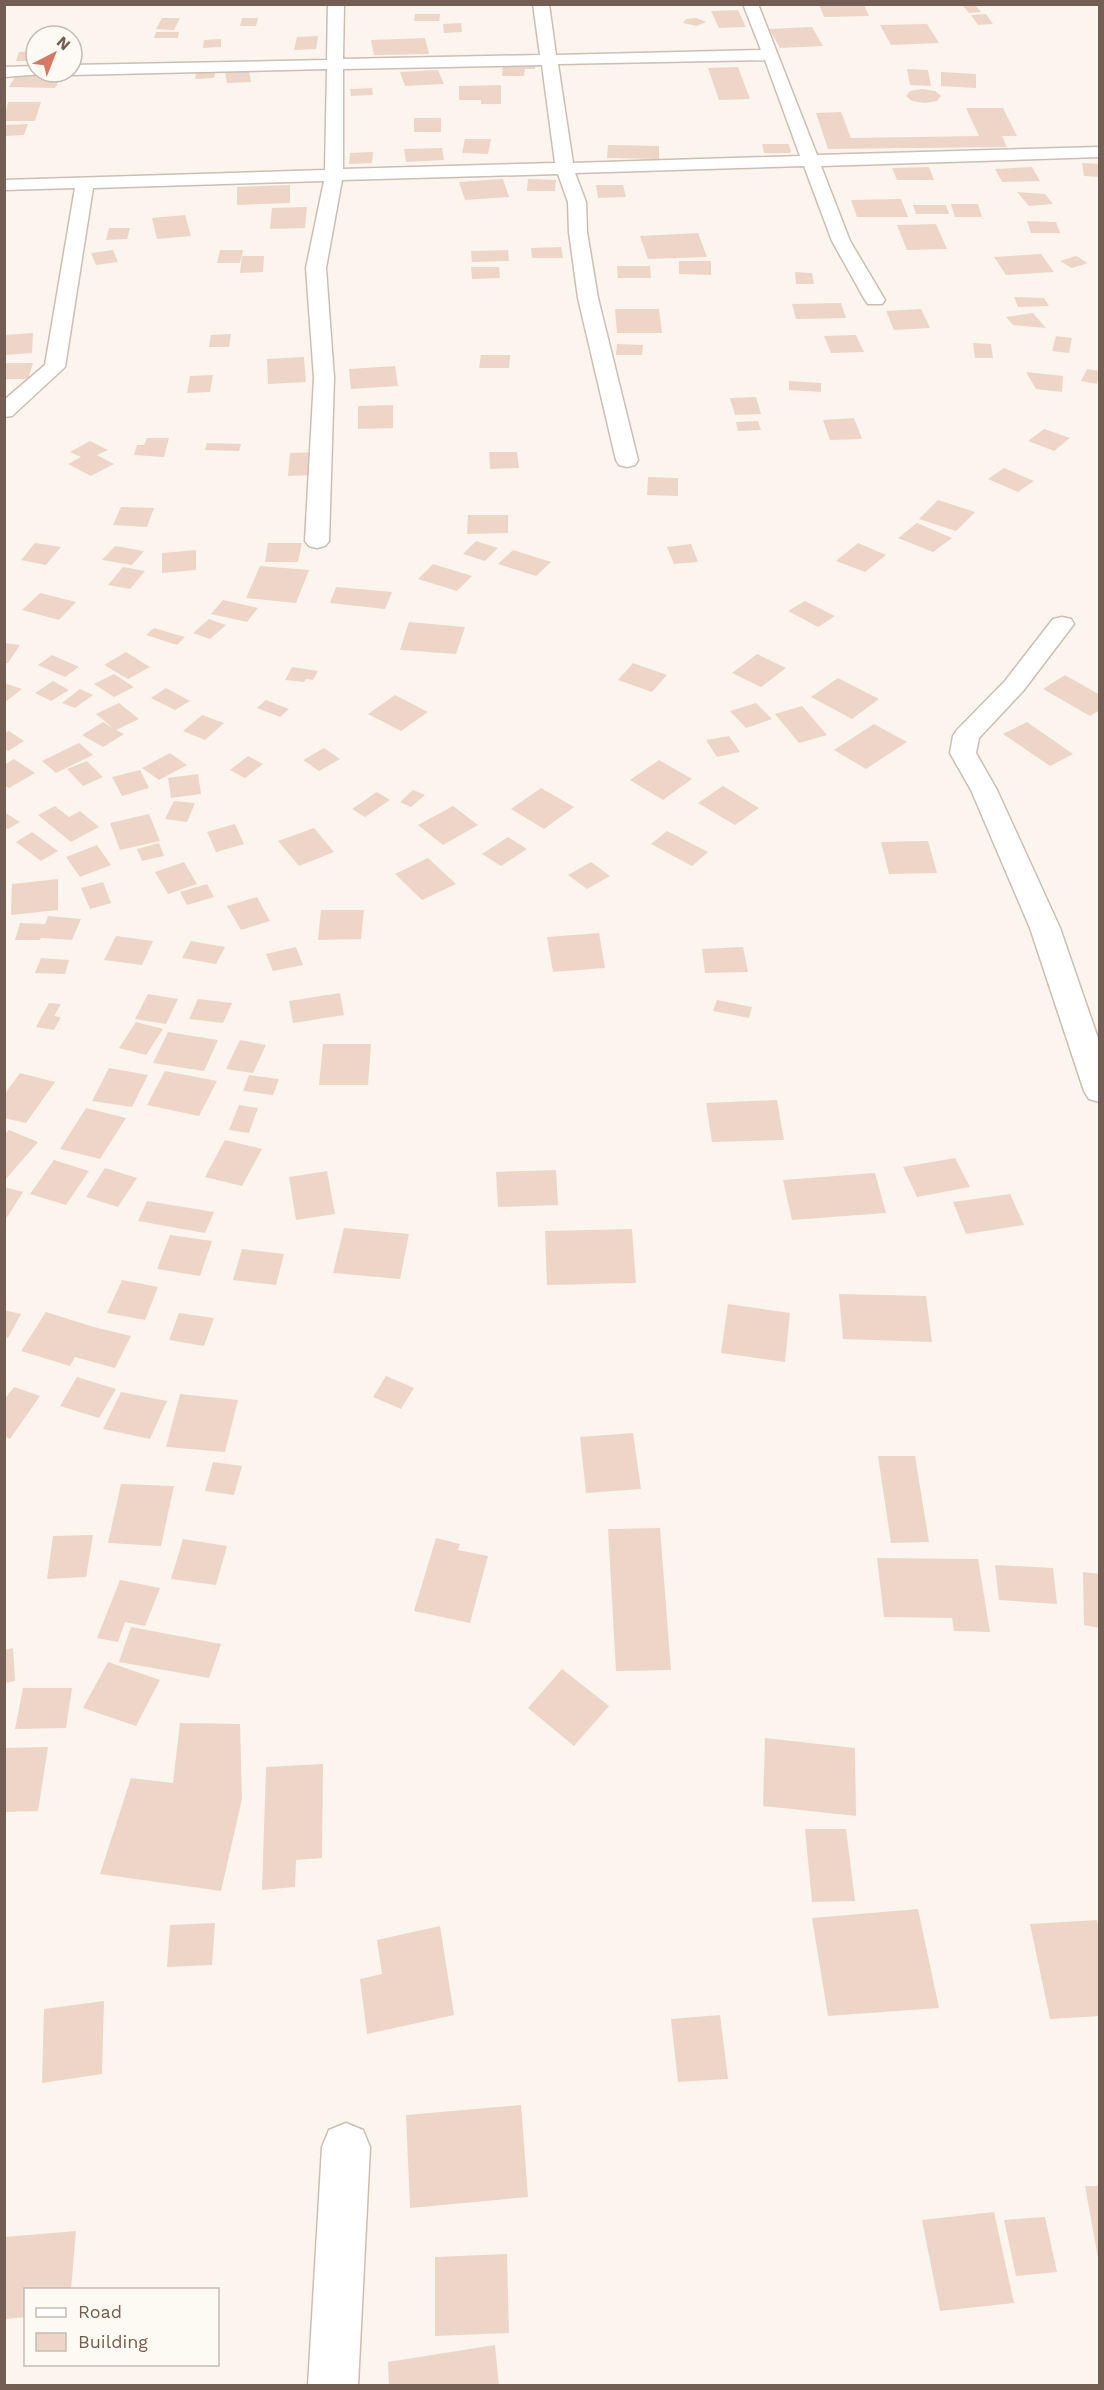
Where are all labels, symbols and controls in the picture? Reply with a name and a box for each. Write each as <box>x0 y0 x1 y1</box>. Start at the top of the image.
north arrow <box>24 24 84 84</box>
text: N <box>53 32 74 54</box>
legend <box>24 2288 219 2366</box>
text: Road <box>78 2301 122 2322</box>
text: Building <box>78 2331 148 2352</box>

